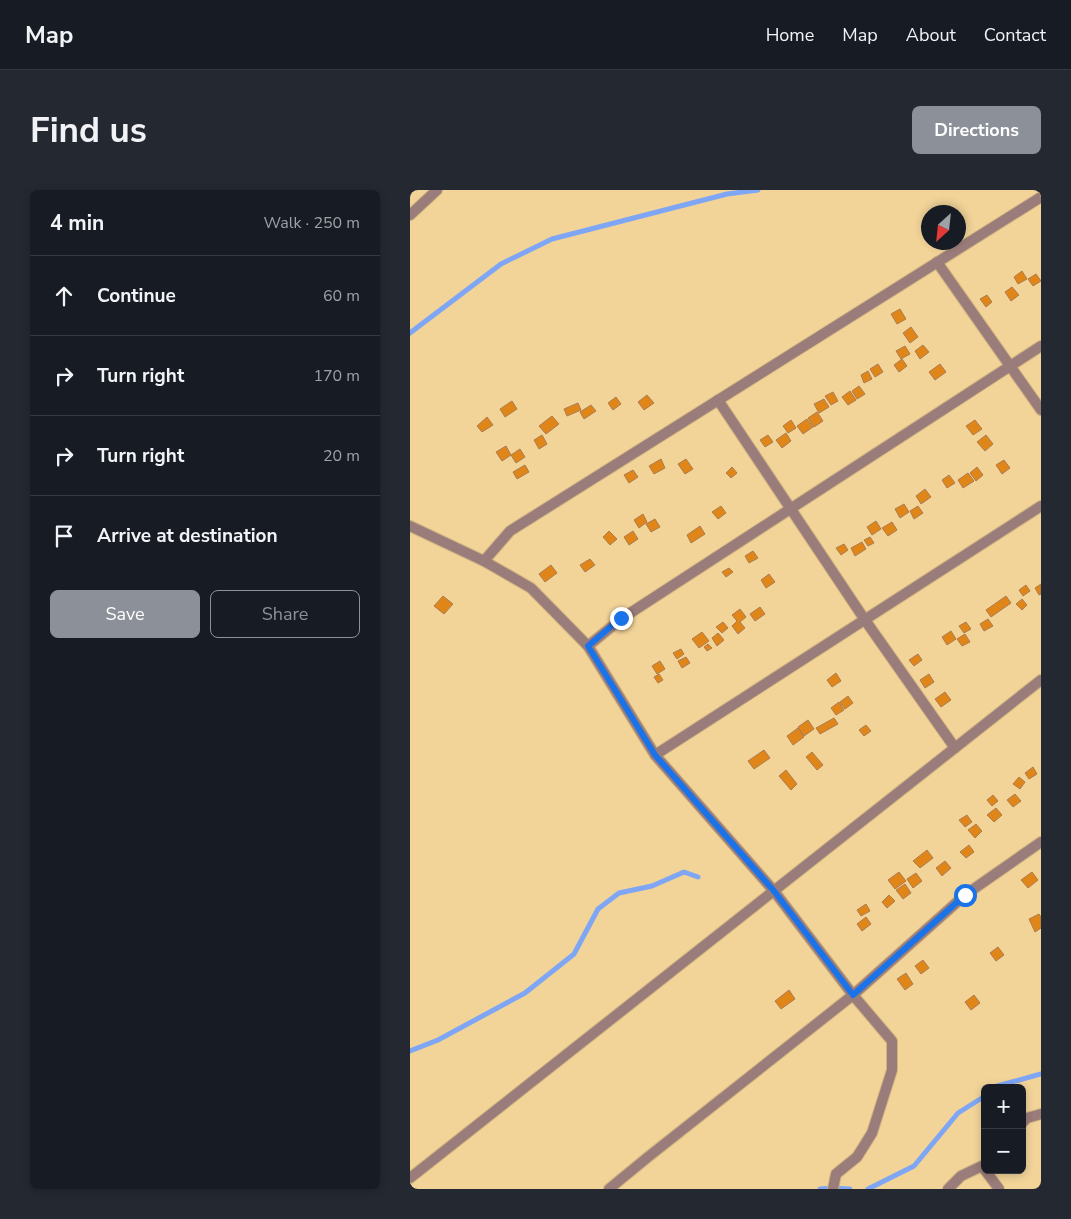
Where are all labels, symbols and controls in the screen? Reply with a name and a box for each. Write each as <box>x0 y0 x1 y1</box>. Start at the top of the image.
text: Map <box>25 19 73 51</box>
text: Home <box>766 23 814 47</box>
text: Map <box>842 23 878 47</box>
text: About <box>906 23 956 47</box>
text: Contact <box>984 23 1046 47</box>
button: Directions <box>912 106 1041 154</box>
text: Find us <box>30 107 147 154</box>
north arrow <box>921 205 966 250</box>
text: 4 min <box>50 209 104 237</box>
text: Walk · 250 m <box>264 212 360 234</box>
icon: ahead <box>50 282 78 310</box>
text: Continue <box>97 283 176 309</box>
text: 60 m <box>323 285 360 307</box>
icon: right <box>50 362 78 390</box>
text: Turn right <box>97 363 184 389</box>
text: 170 m <box>313 365 360 387</box>
icon: right <box>50 442 78 470</box>
text: Turn right <box>97 443 184 469</box>
text: 20 m <box>323 445 360 467</box>
icon: arrive <box>50 522 78 550</box>
text: Arrive at destination <box>97 523 278 549</box>
button: Save <box>50 590 200 638</box>
button: Share <box>210 590 360 638</box>
route end <box>610 607 633 630</box>
route start <box>954 884 977 907</box>
map controls <box>981 1084 1026 1174</box>
button: + <box>981 1084 1026 1129</box>
button: − <box>981 1129 1026 1174</box>

